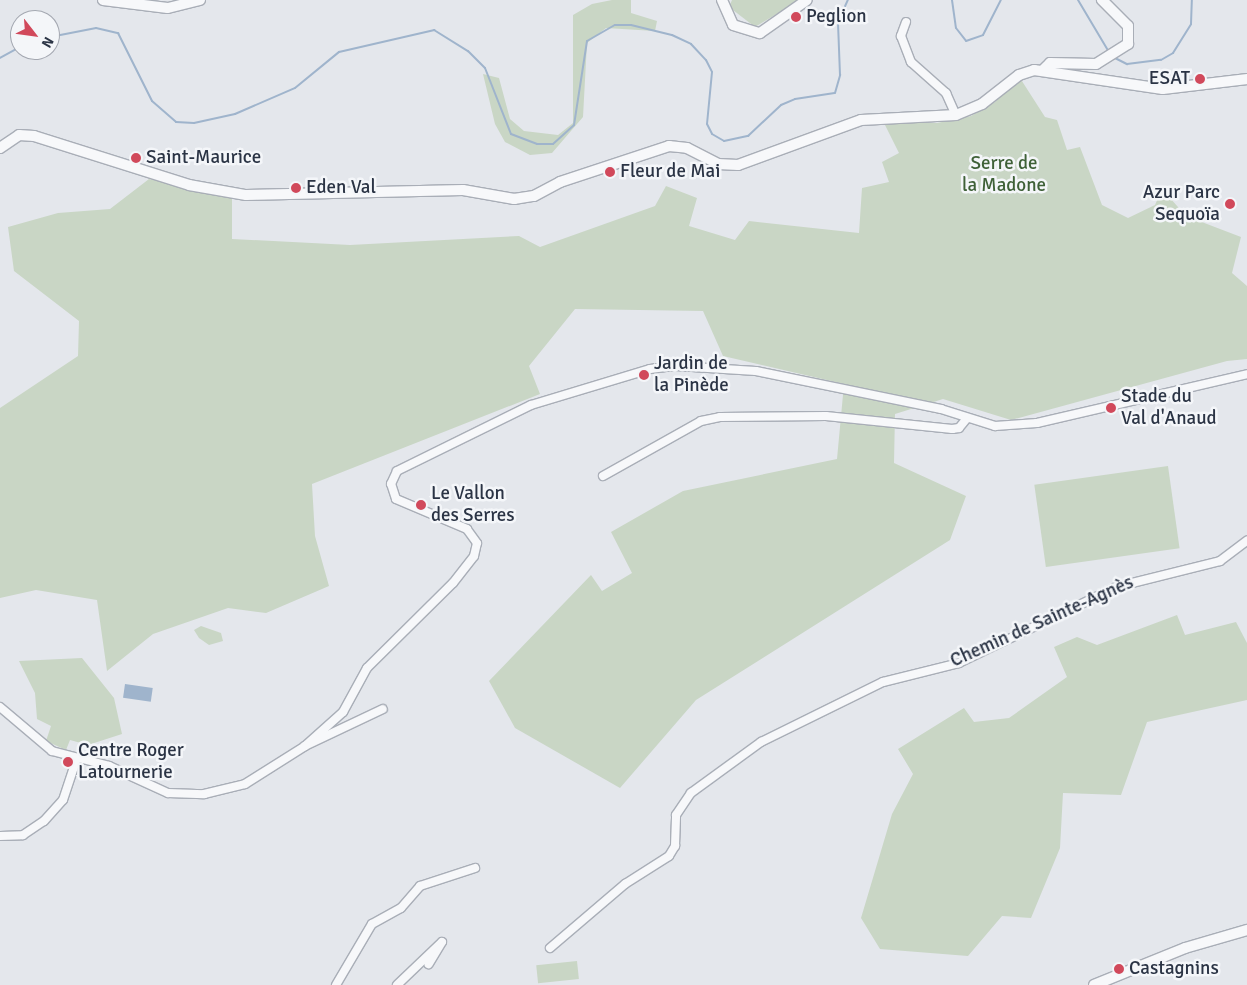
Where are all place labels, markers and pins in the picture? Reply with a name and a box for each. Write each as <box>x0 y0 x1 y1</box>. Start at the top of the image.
place label: Peglion <box>806 6 867 28</box>
marker: Peglion <box>790 11 802 23</box>
place label: ESAT <box>1149 68 1190 90</box>
marker: ESAT <box>1194 73 1206 85</box>
place label: Saint-Maurice <box>146 147 261 169</box>
marker: Saint-Maurice <box>130 152 142 164</box>
place label: Fleur de Mai <box>620 161 720 183</box>
marker: Fleur de Mai <box>604 166 616 178</box>
place label: Eden Val <box>306 177 376 199</box>
marker: Eden Val <box>290 182 302 194</box>
place label: Azur Parc Sequoïa <box>1143 182 1220 226</box>
marker: Azur Parc Sequoïa <box>1224 198 1236 210</box>
place label: Jardin de la Pinède <box>654 353 729 397</box>
marker: Jardin de la Pinède <box>638 369 650 381</box>
place label: Stade du Val d'Anaud <box>1121 386 1217 430</box>
marker: Stade du Val d'Anaud <box>1105 402 1117 414</box>
place label: Le Vallon des Serres <box>431 483 515 527</box>
marker: Le Vallon des Serres <box>415 499 427 511</box>
place label: Centre Roger Latournerie <box>78 740 184 784</box>
marker: Centre Roger Latournerie <box>62 756 74 768</box>
place label: Castagnins <box>1129 958 1219 980</box>
marker: Castagnins <box>1113 963 1125 975</box>

